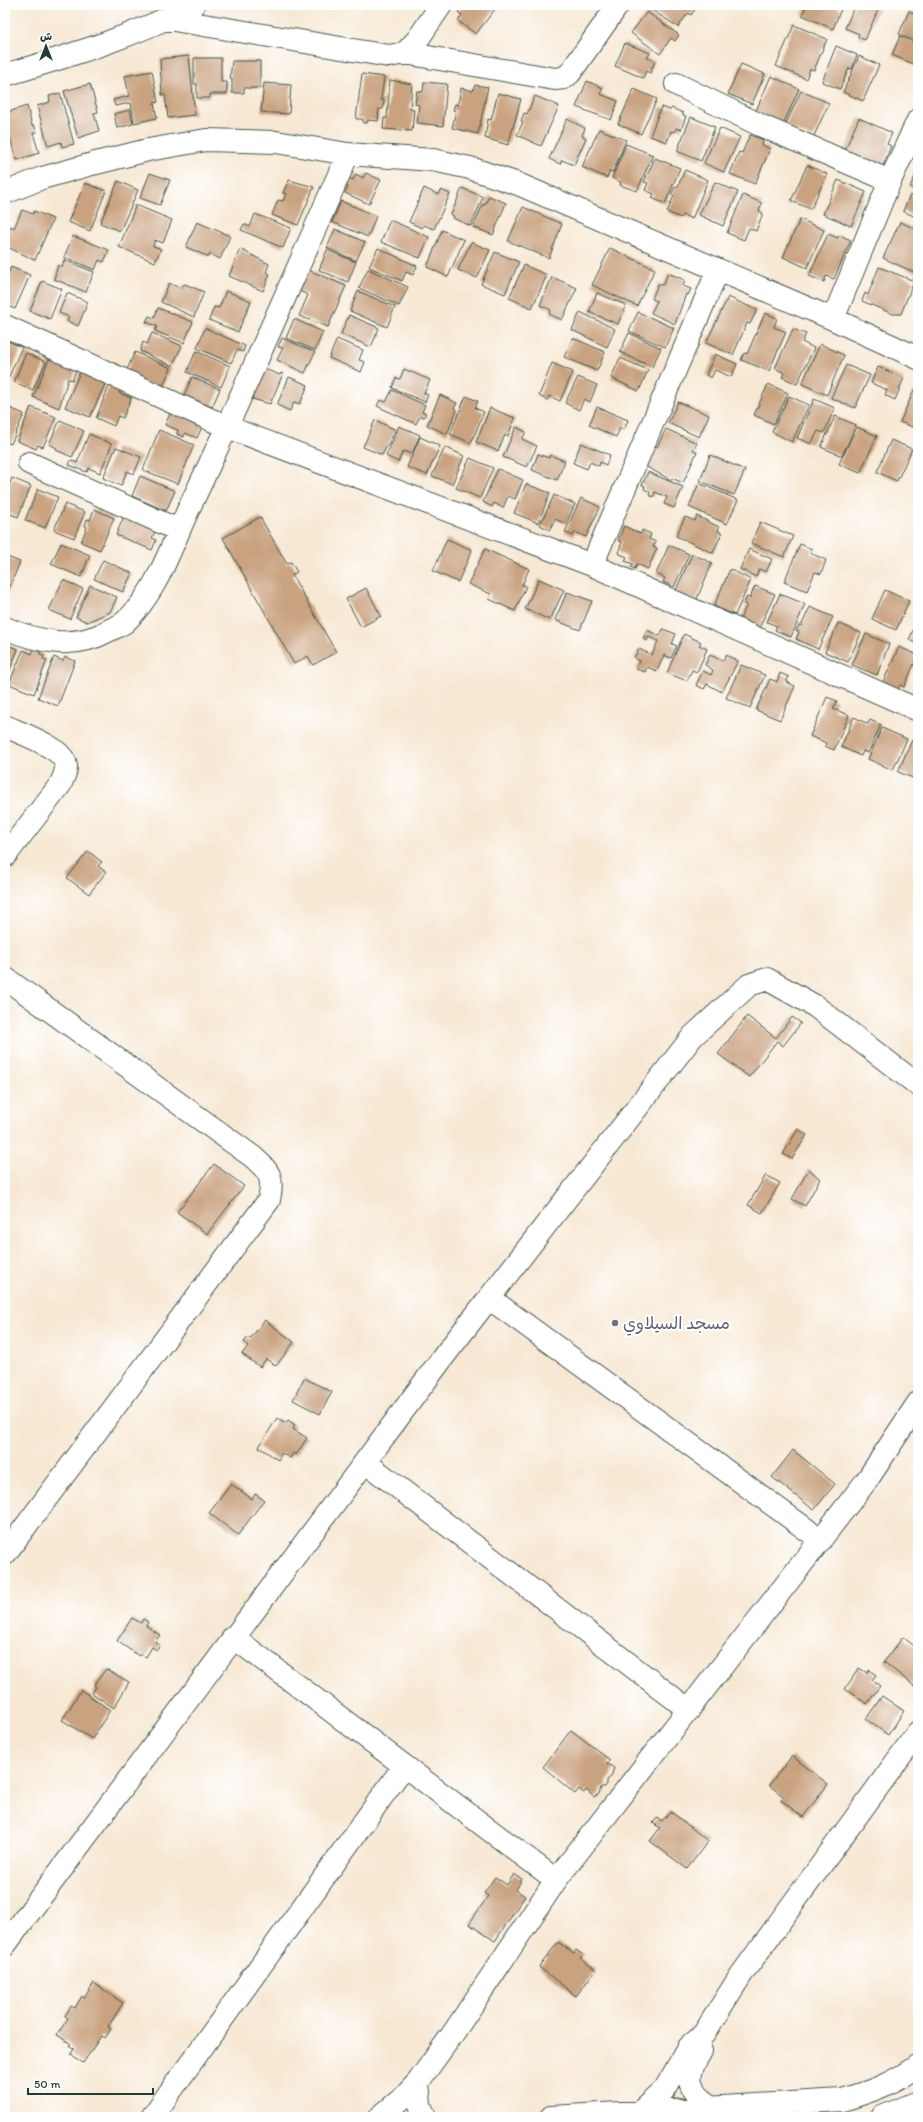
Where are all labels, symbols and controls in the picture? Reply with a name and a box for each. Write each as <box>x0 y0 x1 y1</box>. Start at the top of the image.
north arrow <box>26 26 66 66</box>
text: ش <box>40 30 52 43</box>
place label: مسجد السيلاوي <box>623 1313 730 1336</box>
marker: مسجد السيلاوي <box>610 1318 620 1328</box>
scale bar <box>28 2070 153 2096</box>
text: 50 m <box>34 2077 60 2091</box>

